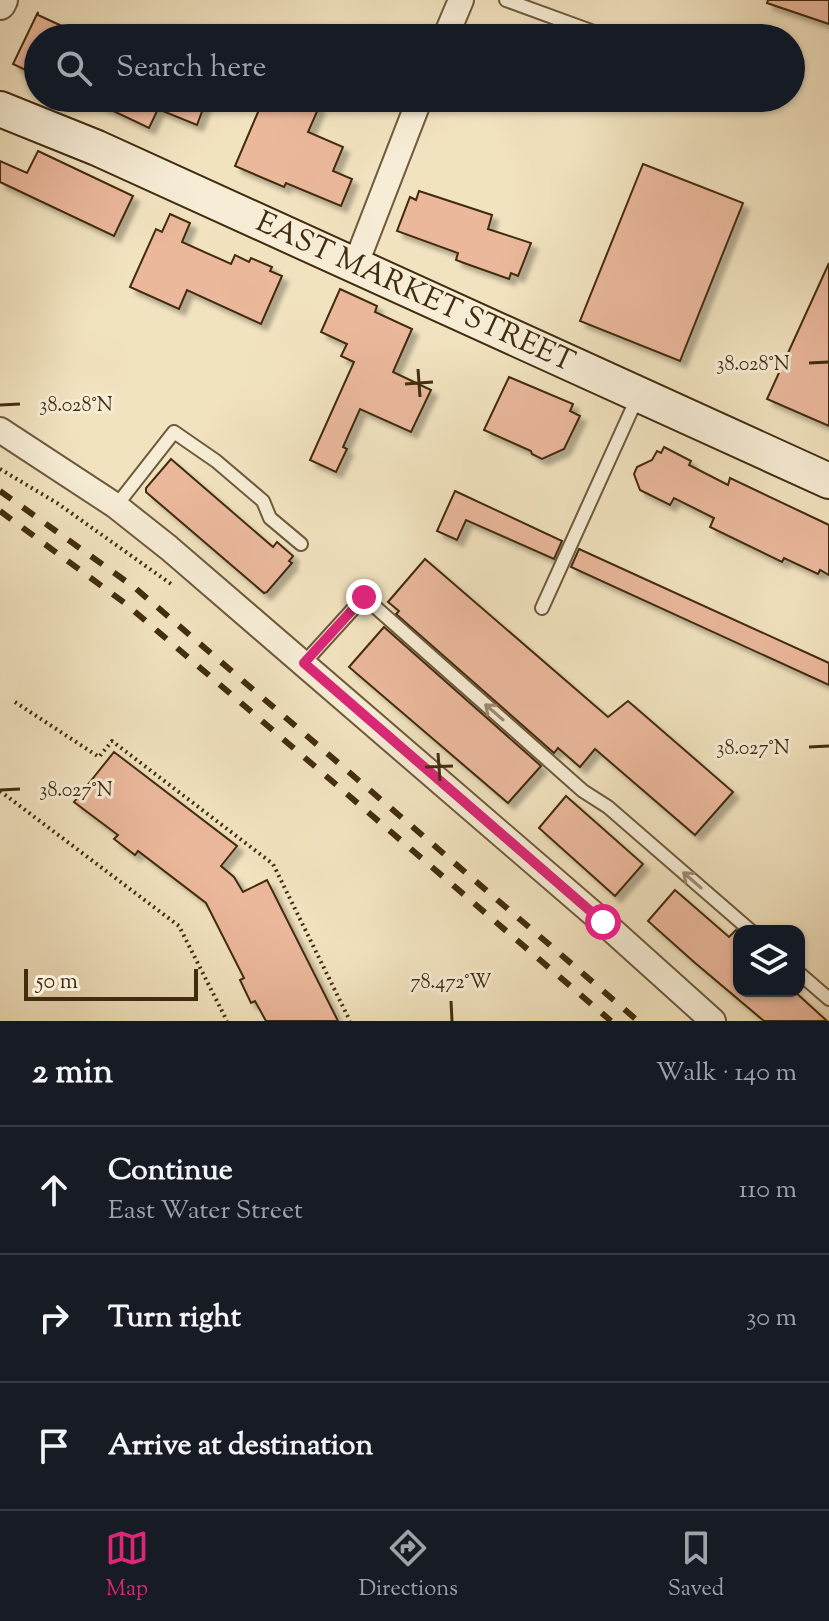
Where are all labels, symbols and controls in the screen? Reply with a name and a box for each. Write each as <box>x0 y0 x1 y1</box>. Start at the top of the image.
search box <box>24 24 805 112</box>
icon: search <box>52 46 96 90</box>
text: Search here <box>116 47 266 90</box>
street label: EAST MARKET STREET <box>249 201 582 384</box>
text: 38.028°N <box>716 351 790 380</box>
text: 38.028°N <box>39 392 113 421</box>
route end <box>346 579 382 615</box>
one-way arrow <box>484 703 504 721</box>
text: 38.027°N <box>716 735 790 764</box>
text: 38.027°N <box>39 777 113 806</box>
one-way arrow <box>682 871 702 889</box>
route start <box>585 904 621 940</box>
map controls <box>733 925 805 997</box>
button: layers <box>733 925 805 997</box>
scale bar <box>24 965 198 1001</box>
text: 50 m <box>36 967 78 999</box>
text: 78.472°W <box>410 969 492 998</box>
text: 2 min <box>32 1049 113 1098</box>
text: Walk · 140 m <box>656 1055 797 1092</box>
text: Continue <box>108 1150 233 1193</box>
icon: ahead <box>32 1168 76 1212</box>
text: 110 m <box>739 1172 797 1209</box>
text: East Water Street <box>108 1193 303 1230</box>
icon: right <box>32 1296 76 1340</box>
text: Turn right <box>108 1297 241 1340</box>
text: 30 m <box>746 1300 797 1337</box>
icon: arrive <box>32 1424 76 1468</box>
text: Arrive at destination <box>108 1425 373 1468</box>
tab: Map <box>105 1526 149 1606</box>
tab: Directions <box>359 1526 458 1606</box>
tab: Saved <box>668 1526 724 1606</box>

